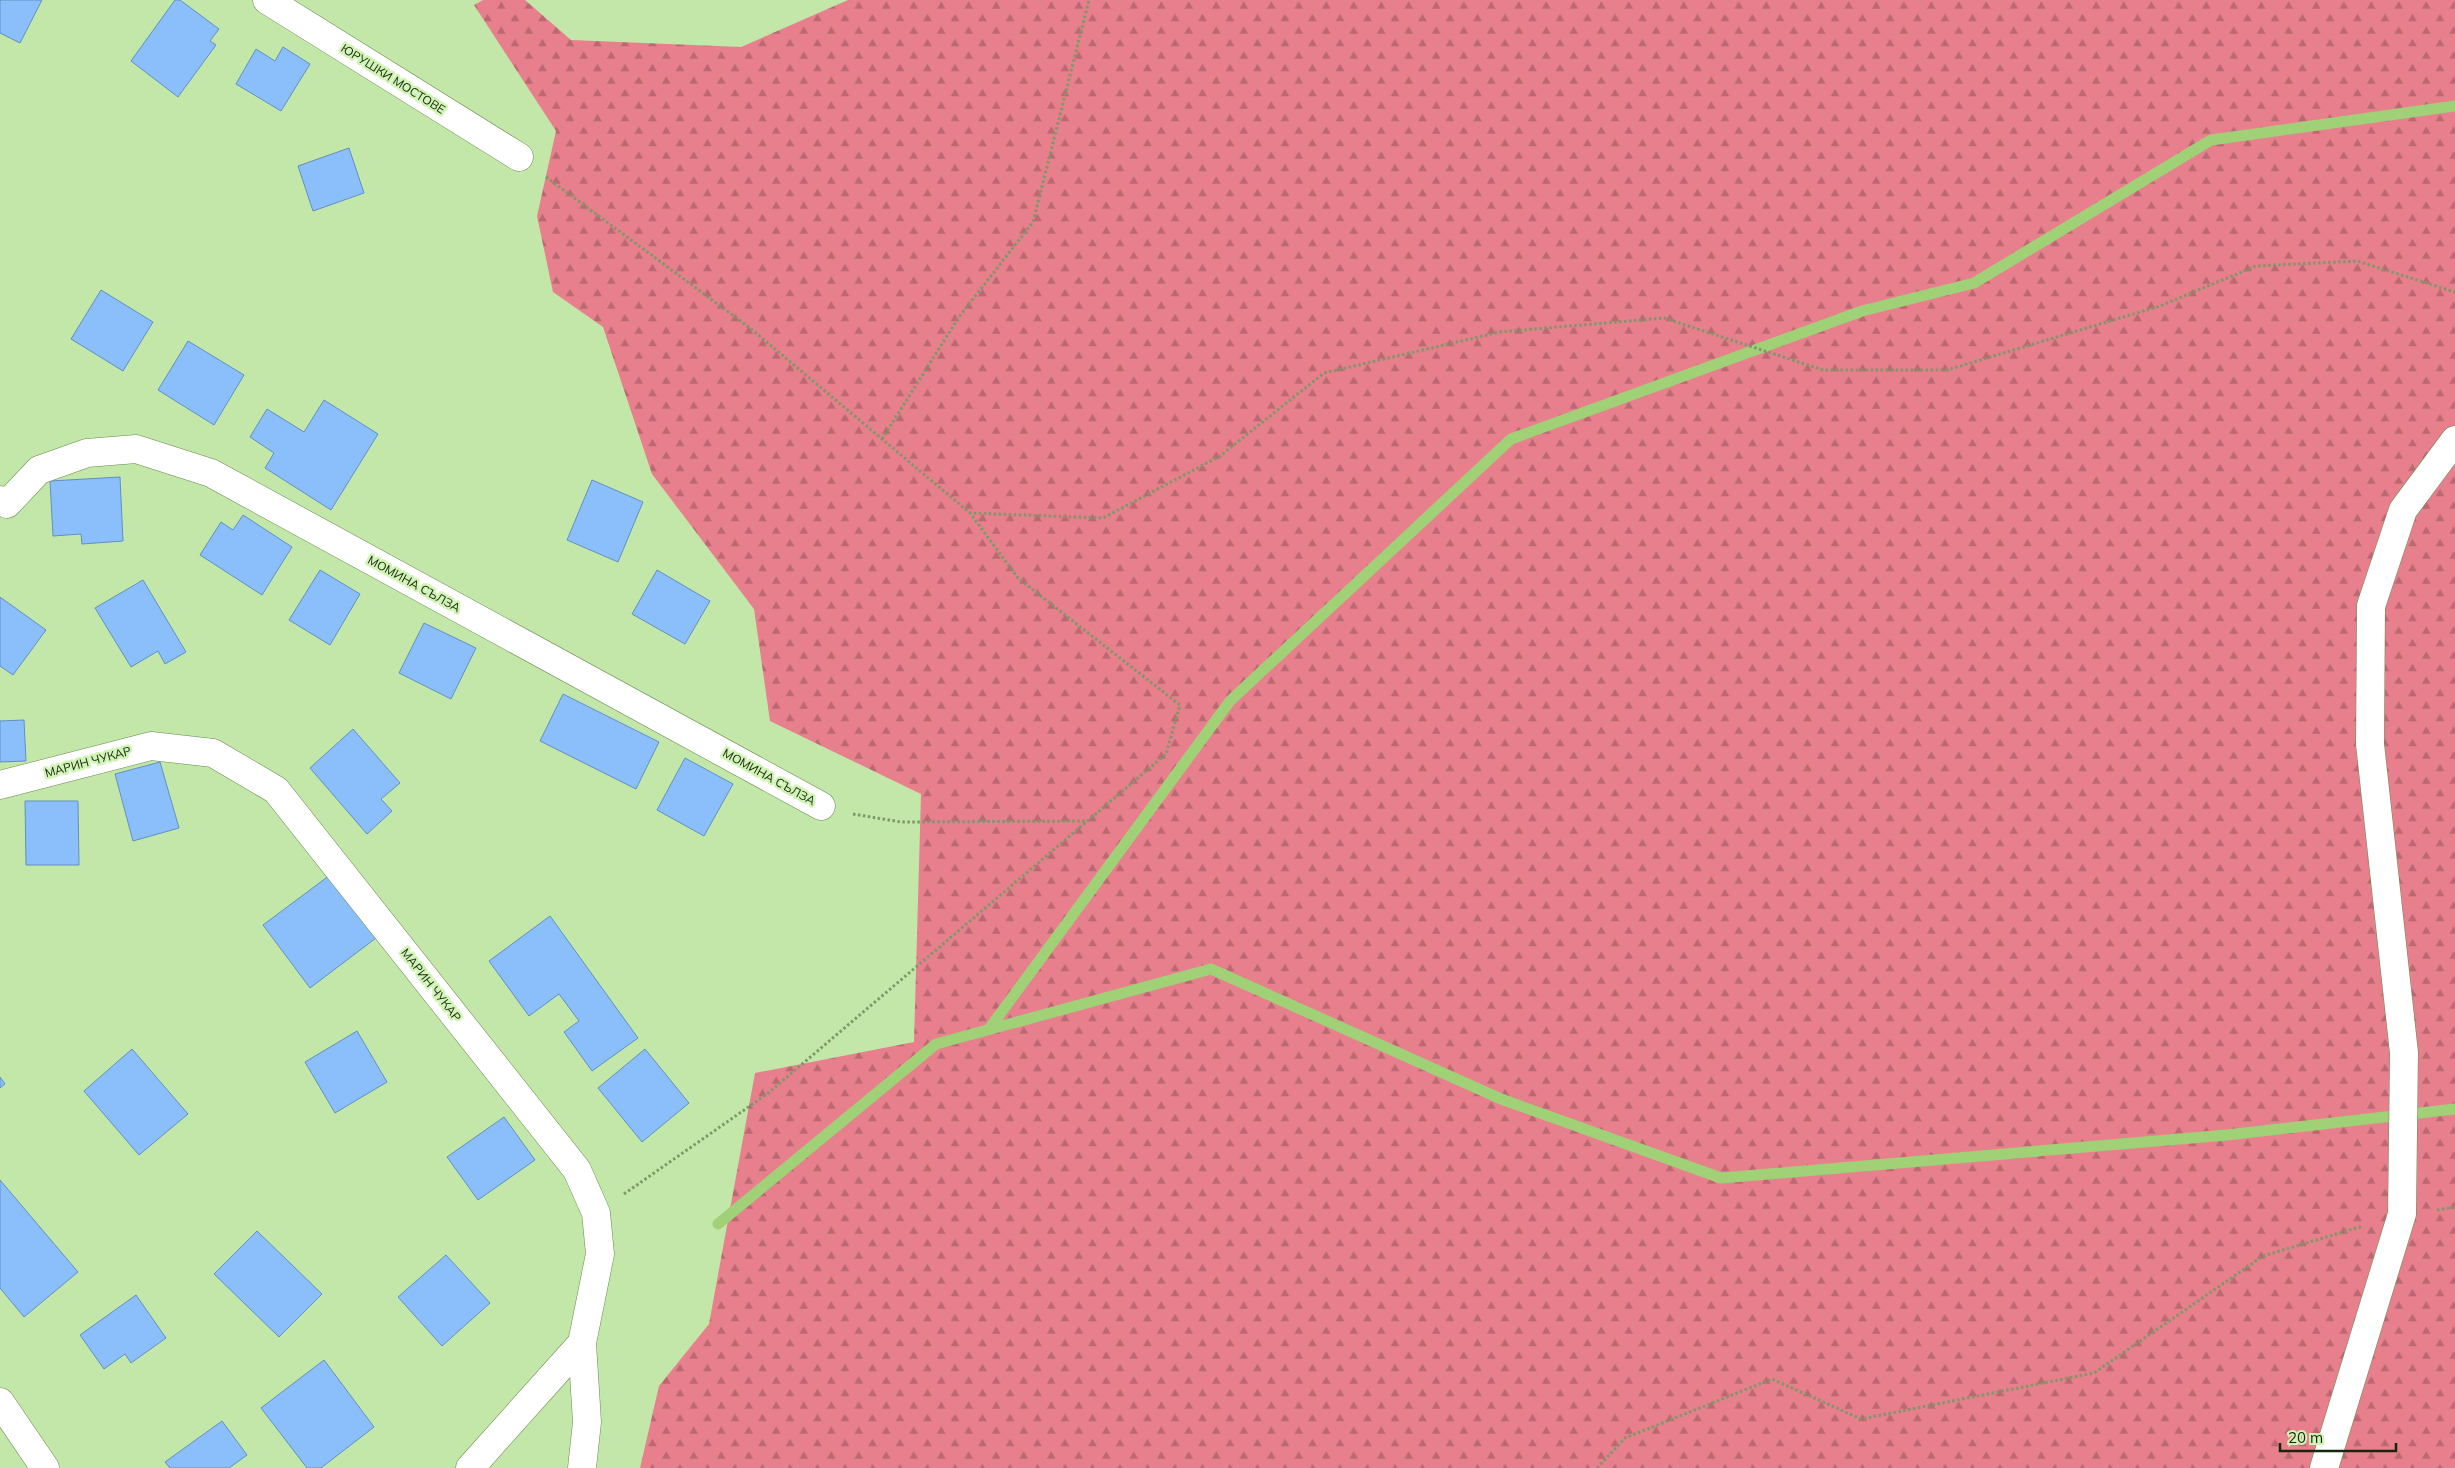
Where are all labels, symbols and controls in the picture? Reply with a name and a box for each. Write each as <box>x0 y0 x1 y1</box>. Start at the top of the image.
street label: ЮРУШКИ МОСТОВЕ <box>338 40 448 117</box>
street label: МОМИНА СЪЛЗА <box>365 552 463 615</box>
street label: МАРИН ЧУКАР <box>43 743 133 780</box>
street label: МОМИНА СЪЛЗА <box>720 745 818 808</box>
street label: МАРИН ЧУКАР <box>398 945 465 1024</box>
scale bar <box>2280 1420 2396 1452</box>
text: 20 m <box>2288 1428 2323 1447</box>

